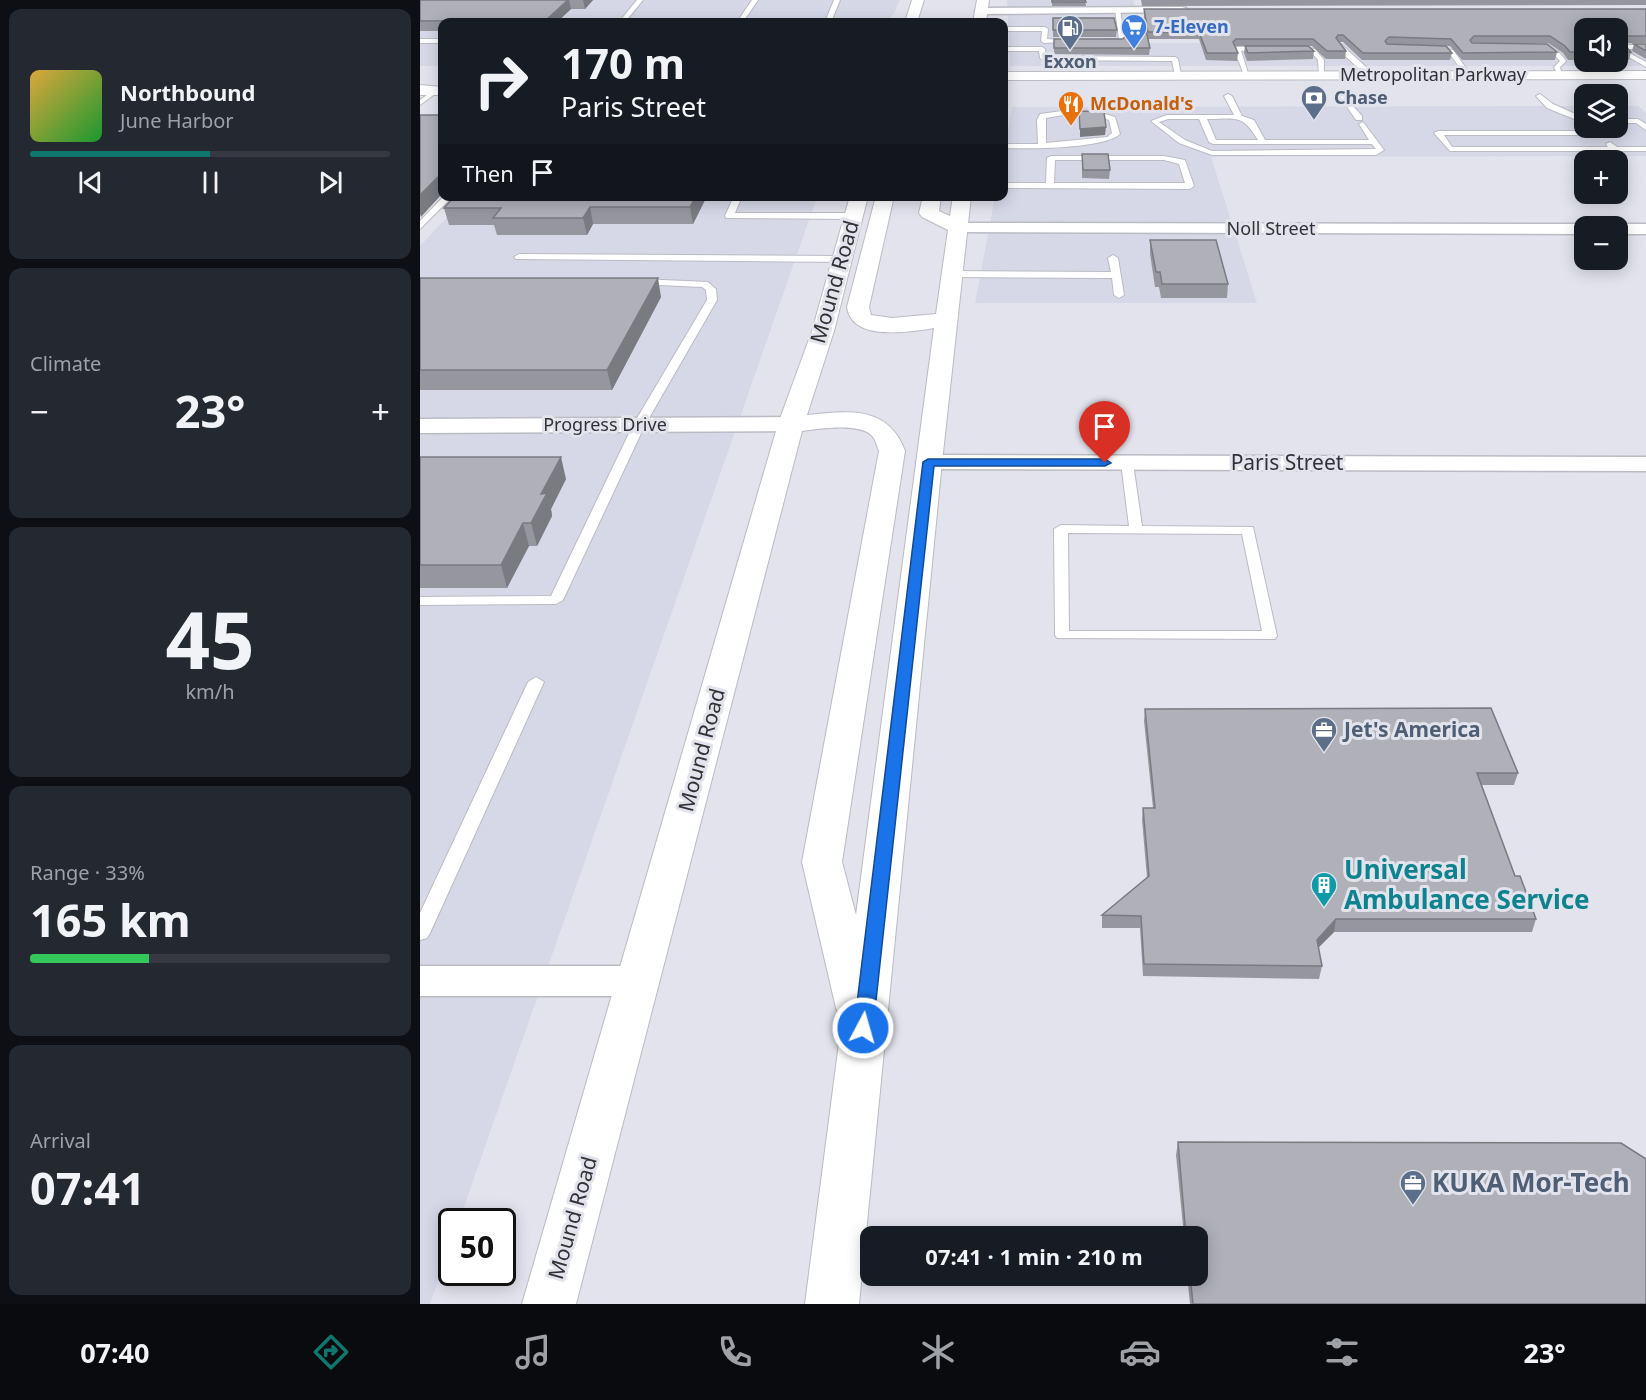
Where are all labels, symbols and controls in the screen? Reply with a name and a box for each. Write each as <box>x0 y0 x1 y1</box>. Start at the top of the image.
supermarket icon: 7-Eleven <box>1119 12 1149 50</box>
fuel station icon: Exxon <box>1055 13 1085 51</box>
place label: 7-Eleven <box>1154 14 1229 38</box>
map controls <box>1574 18 1628 270</box>
button: sound <box>1574 18 1628 72</box>
text: 170 m <box>561 34 685 91</box>
icon: right <box>462 42 540 120</box>
place label: Exxon <box>1043 49 1097 73</box>
street label: Metropolitan Parkway <box>1340 62 1527 86</box>
text: Northbound <box>120 77 255 107</box>
bank icon: Chase <box>1299 83 1329 121</box>
button: layers <box>1574 84 1628 138</box>
place label: Chase <box>1334 85 1388 109</box>
text: Paris Street <box>561 88 706 125</box>
restaurant icon: McDonald's <box>1056 89 1086 127</box>
place label: McDonald's <box>1090 91 1193 115</box>
text: June Harbor <box>120 107 234 134</box>
button: + <box>1574 150 1628 204</box>
icon: arrive <box>526 156 559 189</box>
text: Then <box>462 158 514 188</box>
icon: previous <box>74 166 107 199</box>
icon: pause <box>194 166 227 199</box>
icon: next <box>314 166 347 199</box>
street label: Noll Street <box>1227 216 1316 240</box>
button: − <box>1574 216 1628 270</box>
street label: Mound Road <box>803 217 865 346</box>
text: Climate <box>30 350 101 377</box>
text: 23° <box>175 380 245 441</box>
text: − <box>30 389 49 434</box>
text: + <box>371 389 390 434</box>
pin <box>1079 401 1130 463</box>
icon: arrive <box>1088 410 1121 443</box>
street label: Progress Drive <box>543 412 667 436</box>
street label: Paris Street <box>1231 448 1344 476</box>
text: 45 <box>165 586 255 692</box>
text: km/h <box>185 678 235 705</box>
street label: Mound Road <box>671 685 731 814</box>
office icon: Jet's America <box>1309 715 1339 753</box>
place label: Jet's America <box>1342 715 1481 743</box>
place label: Universal Ambulance Service <box>1344 851 1590 917</box>
text: Range · 33% <box>30 859 145 886</box>
building icon: Universal Ambulance Service <box>1309 870 1339 908</box>
text: 165 km <box>30 889 191 950</box>
position arrow <box>831 996 895 1060</box>
text: Arrival <box>30 1127 91 1154</box>
street label: Mound Road <box>541 1153 603 1282</box>
text: 07:41 <box>30 1157 146 1218</box>
place label: KUKA Mor-Tech <box>1432 1164 1630 1200</box>
office icon: KUKA Mor-Tech <box>1398 1168 1428 1206</box>
speed limit sign: 50 <box>438 1208 516 1286</box>
text: 07:41 · 1 min · 210 m <box>925 1241 1143 1271</box>
icon: directions <box>310 1331 352 1373</box>
icon: music <box>512 1331 554 1373</box>
icon: phone <box>714 1331 756 1373</box>
icon: climate <box>917 1331 959 1373</box>
icon: car <box>1119 1331 1161 1373</box>
icon: filters <box>1321 1331 1363 1373</box>
text: 07:40 <box>80 1334 150 1371</box>
text: 23° <box>1523 1334 1566 1371</box>

